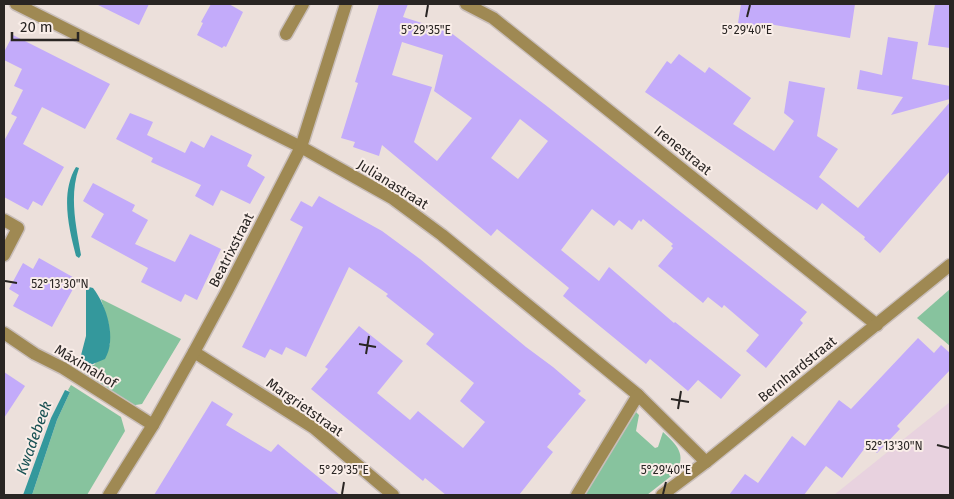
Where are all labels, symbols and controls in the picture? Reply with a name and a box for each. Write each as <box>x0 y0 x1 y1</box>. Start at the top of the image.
scale bar <box>12 10 79 42</box>
text: 20 m <box>20 18 53 36</box>
text: 5°29'35"E <box>401 23 451 37</box>
text: 5°29'40"E <box>722 23 772 37</box>
street label: Irenestraat <box>650 122 716 179</box>
street label: Julianastraat <box>354 156 432 213</box>
street label: Beatrixstraat <box>205 209 258 290</box>
text: 52°13'30"N <box>31 277 89 291</box>
street label: Bernhardstraat <box>755 332 841 406</box>
street label: Máximahof <box>51 341 121 392</box>
street label: Margrietstraat <box>263 375 347 441</box>
water label: Kwadebeek <box>12 399 56 477</box>
text: 52°13'30"N <box>865 439 923 453</box>
text: 5°29'35"E <box>319 463 369 477</box>
text: 5°29'40"E <box>641 463 691 477</box>

